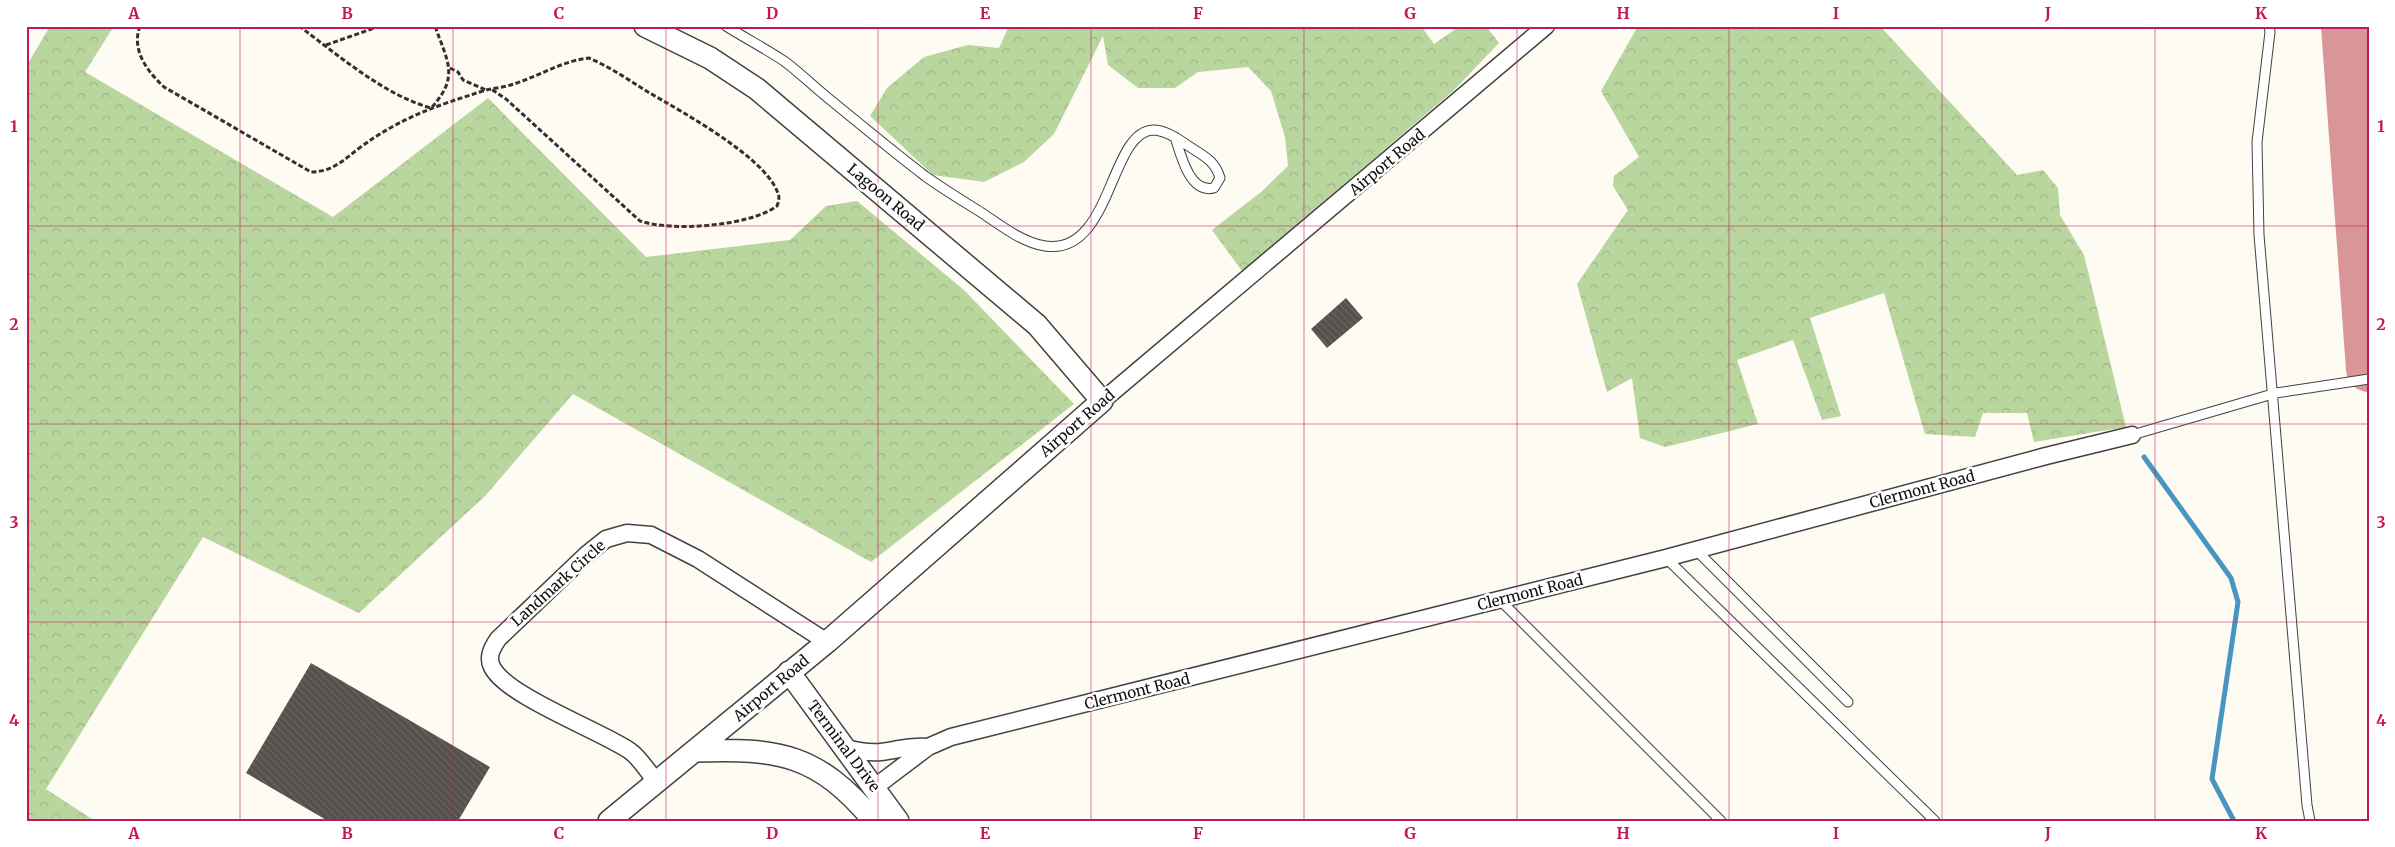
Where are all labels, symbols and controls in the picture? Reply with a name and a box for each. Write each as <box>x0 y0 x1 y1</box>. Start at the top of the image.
text: A <box>127 3 140 23</box>
text: B <box>341 3 353 23</box>
text: C <box>554 3 564 23</box>
text: D <box>766 3 778 23</box>
text: E <box>980 3 991 23</box>
text: F <box>1193 3 1203 23</box>
text: G <box>1404 3 1416 23</box>
text: H <box>1616 3 1630 23</box>
text: I <box>1833 3 1839 23</box>
text: J <box>2044 3 2051 23</box>
text: K <box>2255 3 2267 23</box>
text: 1 <box>10 116 18 136</box>
text: 1 <box>2377 116 2385 136</box>
street label: Airport Road <box>1344 125 1429 200</box>
street label: Lagoon Road <box>844 159 928 235</box>
text: 2 <box>9 314 19 334</box>
text: 2 <box>2376 314 2386 334</box>
street label: Airport Road <box>1035 385 1118 461</box>
street label: Clermont Road <box>1867 466 1977 512</box>
text: 3 <box>9 512 19 532</box>
text: 3 <box>2376 512 2386 532</box>
street label: Landmark Circle <box>507 536 609 630</box>
street label: Clermont Road <box>1475 570 1585 614</box>
street label: Airport Road <box>728 651 813 726</box>
street label: Clermont Road <box>1082 669 1192 713</box>
street label: Terminal Drive <box>803 697 885 796</box>
text: 4 <box>9 710 19 730</box>
text: 4 <box>2376 710 2386 730</box>
text: A <box>127 823 140 843</box>
text: B <box>341 823 353 843</box>
text: C <box>554 823 564 843</box>
text: D <box>766 823 778 843</box>
text: E <box>980 823 991 843</box>
text: F <box>1193 823 1203 843</box>
text: G <box>1404 823 1416 843</box>
text: H <box>1616 823 1630 843</box>
text: I <box>1833 823 1839 843</box>
text: J <box>2044 823 2051 843</box>
text: K <box>2255 823 2267 843</box>

